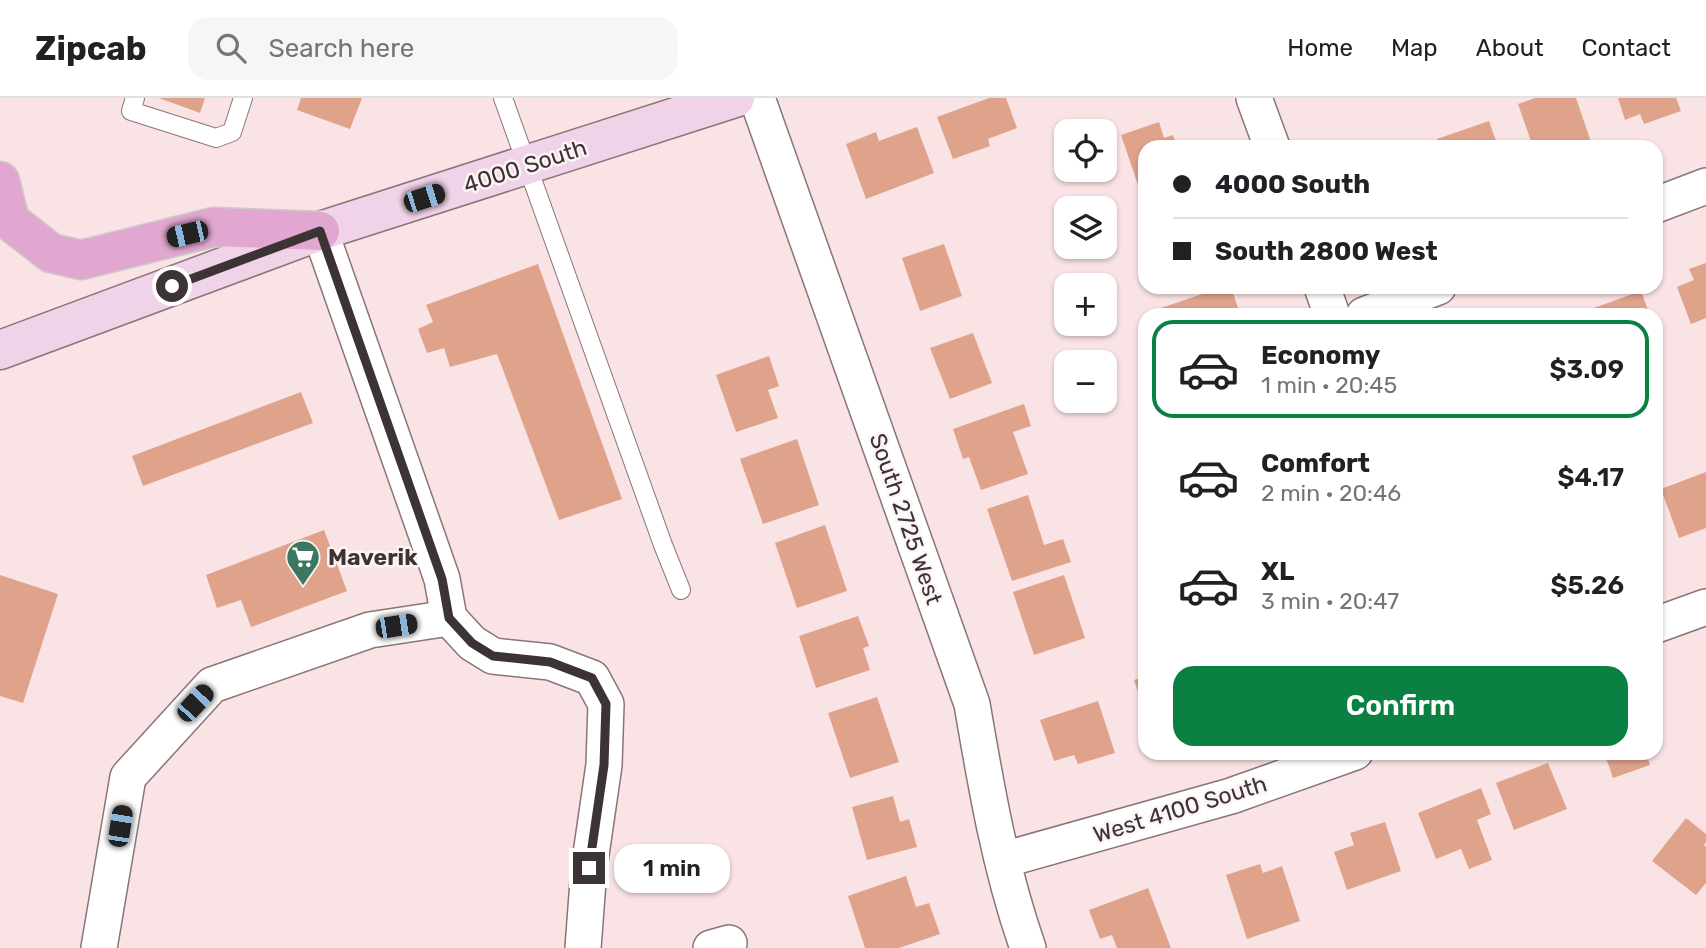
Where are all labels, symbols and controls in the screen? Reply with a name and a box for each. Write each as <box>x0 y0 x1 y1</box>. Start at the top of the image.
search box <box>188 17 678 80</box>
text: Zipcab <box>35 29 146 68</box>
icon: search <box>212 29 250 67</box>
text: Search here <box>268 33 414 64</box>
text: Home <box>1287 34 1353 62</box>
text: Map <box>1391 34 1438 62</box>
text: About <box>1476 34 1544 62</box>
text: Contact <box>1582 34 1671 62</box>
map controls <box>1054 119 1117 413</box>
button: locate <box>1054 119 1117 182</box>
street label: 4000 South <box>460 133 590 199</box>
text: 4000 South <box>1215 169 1370 200</box>
car <box>401 182 448 214</box>
button: layers <box>1054 196 1117 259</box>
car <box>165 219 210 249</box>
text: South 2800 West <box>1215 236 1438 267</box>
route start <box>156 270 188 302</box>
button: + <box>1054 273 1117 336</box>
icon: car <box>1177 338 1240 401</box>
text: Economy <box>1261 340 1380 371</box>
button: − <box>1054 350 1117 413</box>
text: $3.09 <box>1550 354 1624 385</box>
text: 1 min · 20:45 <box>1261 371 1397 399</box>
street label: South 2725 West <box>864 430 948 608</box>
icon: car <box>1177 446 1240 509</box>
text: Comfort <box>1261 448 1370 479</box>
text: $4.17 <box>1557 462 1624 493</box>
text: 2 min · 20:46 <box>1261 479 1401 507</box>
supermarket icon: Maverik <box>284 538 322 587</box>
place label: Maverik <box>328 543 418 571</box>
icon: car <box>1177 554 1240 617</box>
text: XL <box>1261 556 1294 587</box>
text: $5.26 <box>1550 570 1624 601</box>
text: 3 min · 20:47 <box>1261 587 1399 615</box>
car <box>374 612 419 640</box>
button: Confirm <box>1173 666 1628 746</box>
car <box>173 680 218 726</box>
street label: West 4100 South <box>1090 769 1270 849</box>
car <box>107 804 134 848</box>
callout: 1 min <box>614 844 729 892</box>
route end <box>573 852 605 884</box>
text: 1 min <box>643 854 701 882</box>

